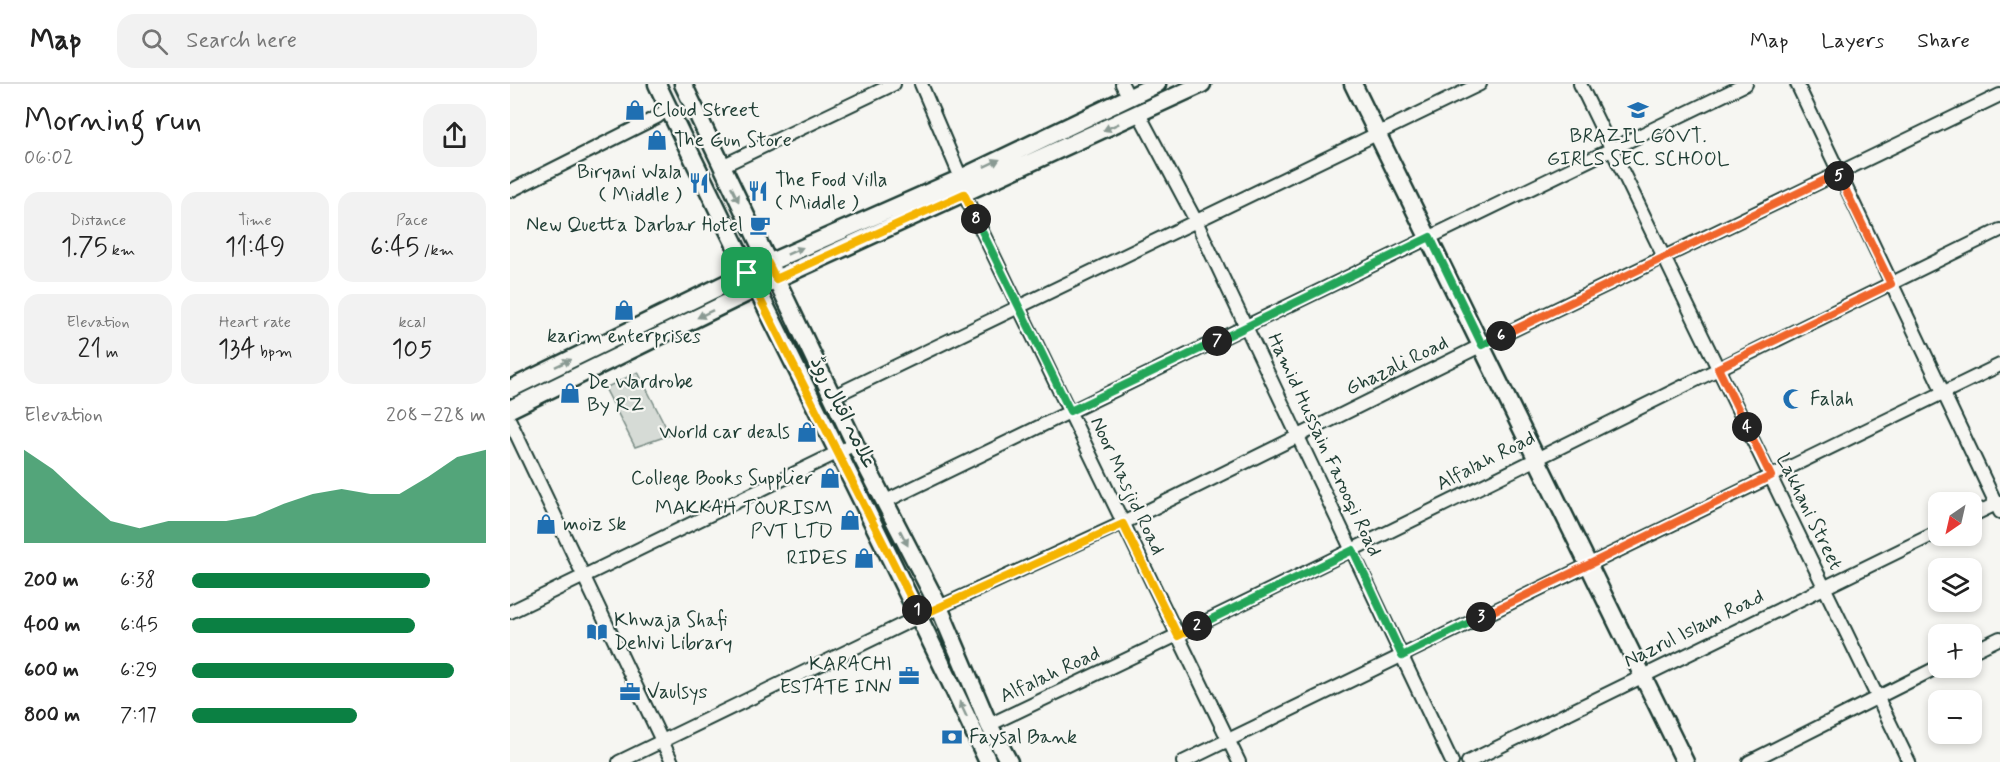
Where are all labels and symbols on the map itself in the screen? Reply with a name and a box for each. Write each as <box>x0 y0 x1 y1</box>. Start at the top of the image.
place label: Cloud Street <box>652 97 760 124</box>
shop icon: Cloud Street <box>623 98 647 122</box>
school or university icon: BRAZIL GOVT. GIRLS SEC. SCHOOL <box>1626 98 1650 122</box>
one-way arrow <box>1102 122 1120 132</box>
place label: BRAZIL GOVT. GIRLS SEC. SCHOOL <box>1547 123 1730 173</box>
place label: The Gun Store <box>674 127 792 154</box>
shop icon: The Gun Store <box>645 128 669 152</box>
one-way arrow <box>983 158 1001 168</box>
place label: Biryani Wala ( Middle ) <box>577 159 682 209</box>
pin: 5 <box>1824 161 1854 191</box>
place label: The Food Villa ( Middle ) <box>775 167 888 217</box>
restaurant icon: Biryani Wala ( Middle ) <box>687 171 711 195</box>
restaurant icon: The Food Villa ( Middle ) <box>746 179 770 203</box>
one-way arrow <box>731 185 740 202</box>
pin: 8 <box>961 204 991 234</box>
place label: New Quetta Darbar Hotel <box>526 212 743 239</box>
cafe icon: New Quetta Darbar Hotel <box>748 213 772 237</box>
one-way arrow <box>786 246 804 256</box>
pin <box>721 247 772 298</box>
shop icon: karim enterprises <box>612 298 636 322</box>
one-way arrow <box>697 309 714 318</box>
pin: 6 <box>1486 321 1516 351</box>
place label: karim enterprises <box>547 323 701 350</box>
pin: 7 <box>1202 326 1232 356</box>
street label: Hamid Hussain Farooqi Road <box>1260 329 1388 561</box>
street label: Ghazali Road <box>1341 330 1453 402</box>
street label: علامہ اقبال روڈ <box>803 352 883 474</box>
one-way arrow <box>554 359 571 368</box>
place label: De Wardrobe By RZ <box>587 369 693 419</box>
shop icon: De Wardrobe By RZ <box>558 381 582 405</box>
place label: Falah <box>1810 386 1854 413</box>
mosque icon: Falah <box>1781 387 1805 411</box>
street label: Noor Masjid Road <box>1083 412 1171 560</box>
pin: 4 <box>1732 412 1762 442</box>
place label: World car deals <box>659 419 790 446</box>
shop icon: World car deals <box>795 420 819 444</box>
street label: Alfalah Road <box>1432 424 1540 498</box>
street label: Lakhani Street <box>1769 449 1849 575</box>
place label: College Books Supplier <box>631 465 813 492</box>
shop icon: College Books Supplier <box>818 466 842 490</box>
north arrow <box>1928 492 1982 546</box>
place label: MAKKAH TOURISM PVT LTD <box>655 495 833 545</box>
shop icon: MAKKAH TOURISM PVT LTD <box>838 508 862 532</box>
place label: moiz sk <box>563 511 626 538</box>
shop icon: moiz sk <box>534 512 558 536</box>
one-way arrow <box>900 530 909 547</box>
place label: RIDES <box>786 545 847 572</box>
shop icon: RIDES <box>852 546 876 570</box>
street label: Nazrul Islam Road <box>1619 583 1769 675</box>
pin: 1 <box>902 595 932 625</box>
pin: 3 <box>1466 602 1496 632</box>
place label: Khwaja Shafi Dehlvi Library <box>614 607 732 657</box>
pin: 2 <box>1182 611 1212 641</box>
library icon: Khwaja Shafi Dehlvi Library <box>585 620 609 644</box>
street label: Alfalah Road <box>995 640 1105 710</box>
place label: KARACHI ESTATE INN <box>779 651 892 701</box>
office icon: KARACHI ESTATE INN <box>897 664 921 688</box>
place label: Vaulsys <box>647 679 707 706</box>
office icon: Vaulsys <box>618 680 642 704</box>
one-way arrow <box>958 700 968 718</box>
place label: Faysal Bank <box>969 724 1077 751</box>
bank icon: Faysal Bank <box>940 725 964 749</box>

